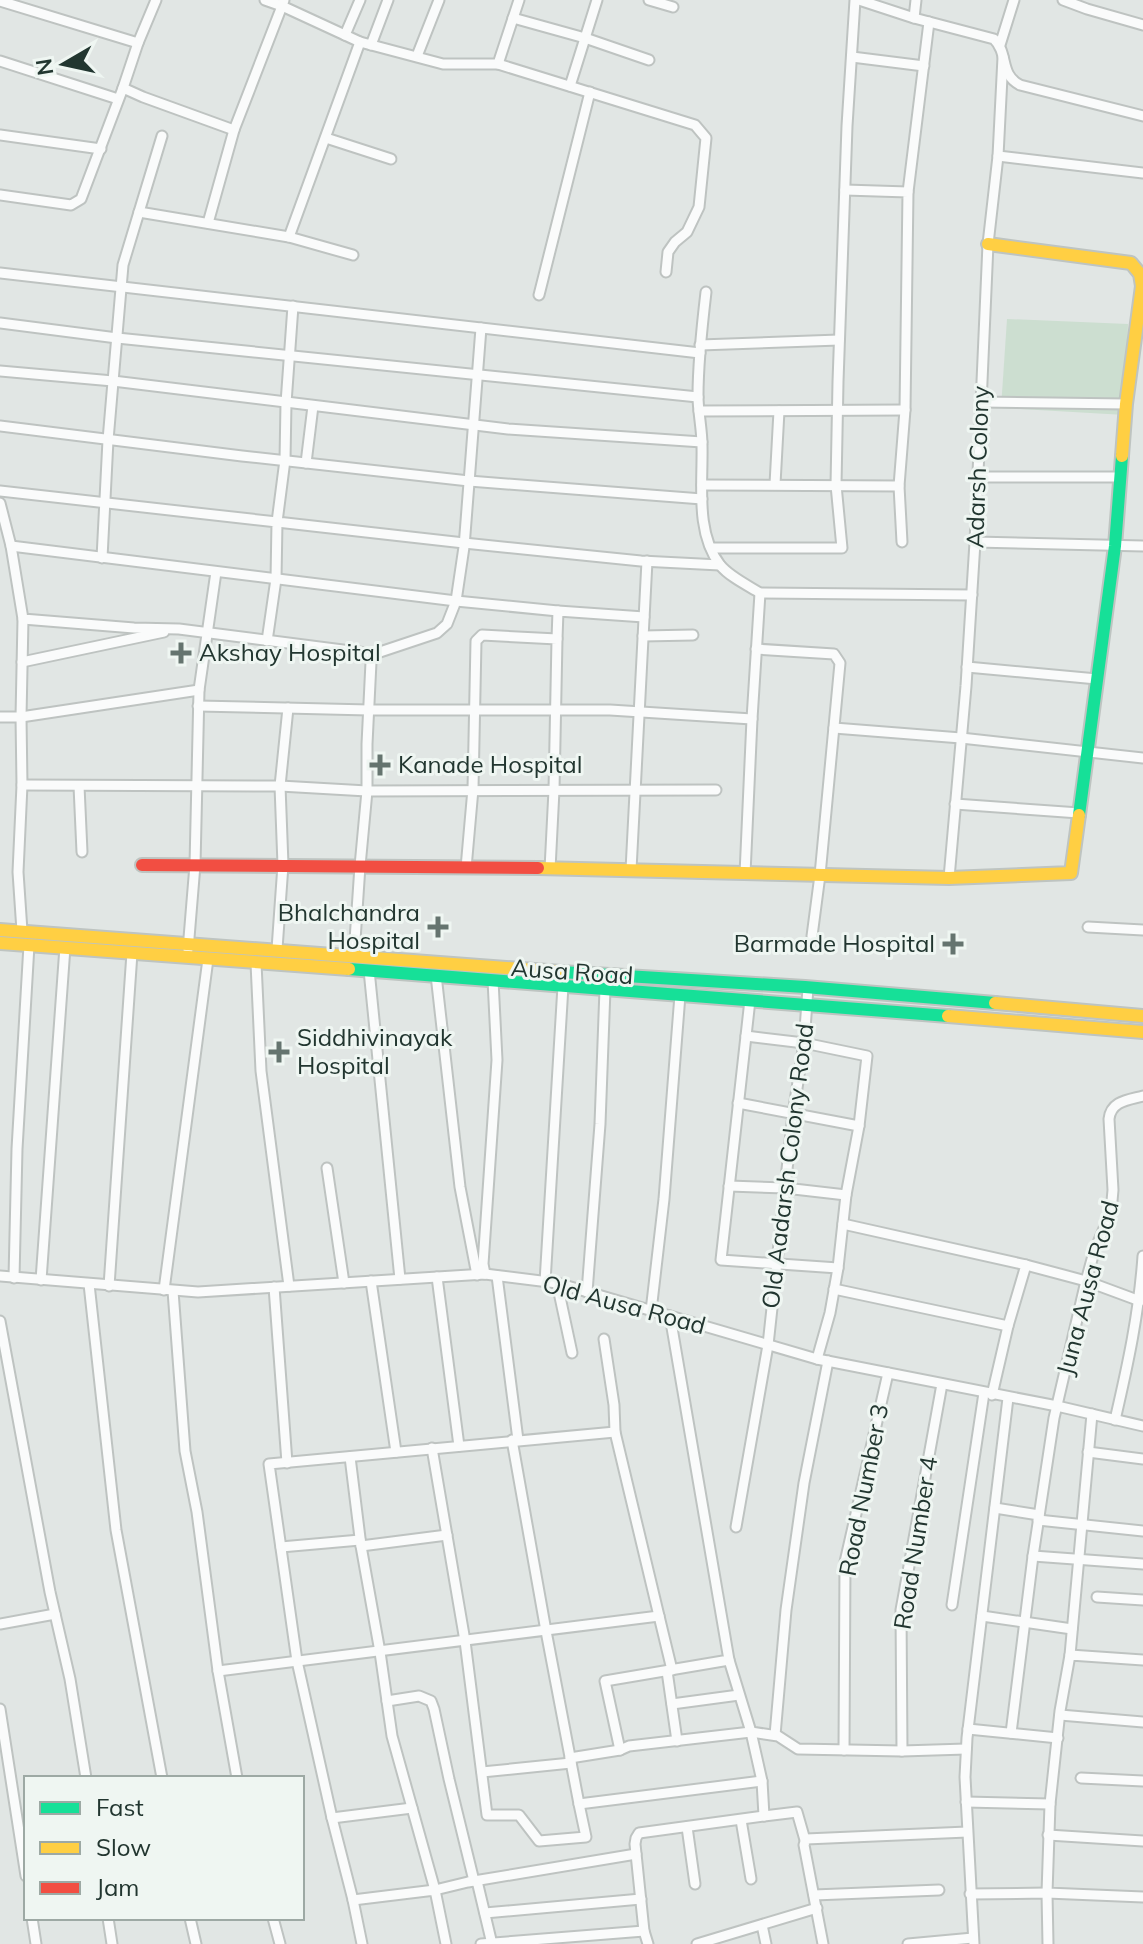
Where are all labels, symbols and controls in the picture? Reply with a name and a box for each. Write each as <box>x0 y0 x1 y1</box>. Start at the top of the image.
north arrow <box>24 24 104 104</box>
text: N <box>29 57 59 78</box>
street label: Adarsh Colony <box>959 385 995 549</box>
place label: Akshay Hospital <box>199 637 381 667</box>
marker: Akshay Hospital <box>170 642 192 664</box>
place label: Kanade Hospital <box>398 749 582 779</box>
marker: Kanade Hospital <box>369 754 391 776</box>
place label: Bhalchandra Hospital <box>278 897 420 955</box>
marker: Bhalchandra Hospital <box>427 916 449 938</box>
place label: Barmade Hospital <box>734 928 935 958</box>
marker: Barmade Hospital <box>942 933 964 955</box>
street label: Ausa Road <box>510 952 634 990</box>
place label: Siddhivinayak Hospital <box>297 1022 453 1080</box>
street label: Old Aadarsh Colony Road <box>755 1022 819 1310</box>
marker: Siddhivinayak Hospital <box>268 1041 290 1063</box>
street label: Juna Ausa Road <box>1049 1197 1125 1378</box>
street label: Old Ausa Road <box>539 1268 709 1340</box>
street label: Road Number 3 <box>832 1401 894 1578</box>
street label: Road Number 4 <box>887 1454 943 1632</box>
legend <box>24 1776 304 1920</box>
text: Fast <box>96 1792 144 1822</box>
text: Slow <box>96 1832 151 1862</box>
text: Jam <box>96 1872 139 1902</box>

